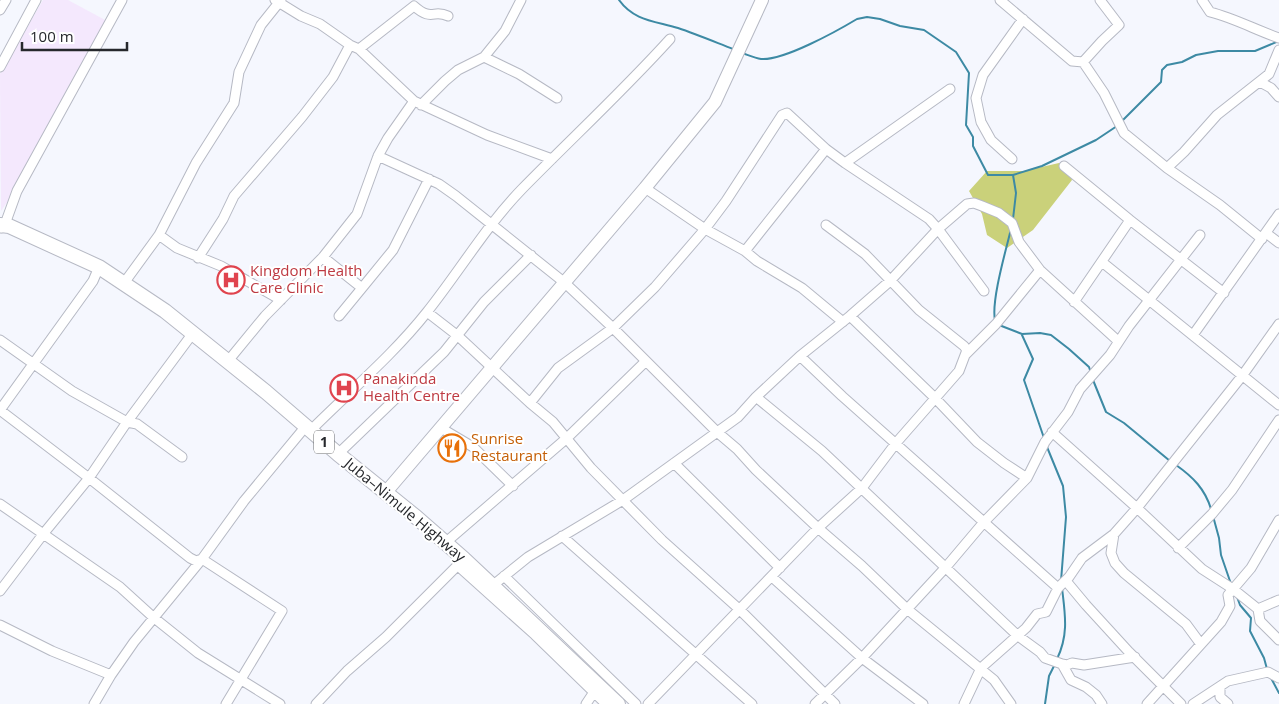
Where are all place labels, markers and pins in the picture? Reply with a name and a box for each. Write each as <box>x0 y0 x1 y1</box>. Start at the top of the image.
place label: Kingdom Health Care Clinic <box>250 260 362 297</box>
hospital icon: Kingdom Health Care Clinic <box>216 265 246 295</box>
place label: Panakinda Health Centre <box>363 368 460 405</box>
hospital icon: Panakinda Health Centre <box>329 373 359 403</box>
place label: Sunrise Restaurant <box>471 428 548 465</box>
restaurant icon: Sunrise Restaurant <box>437 433 467 463</box>

